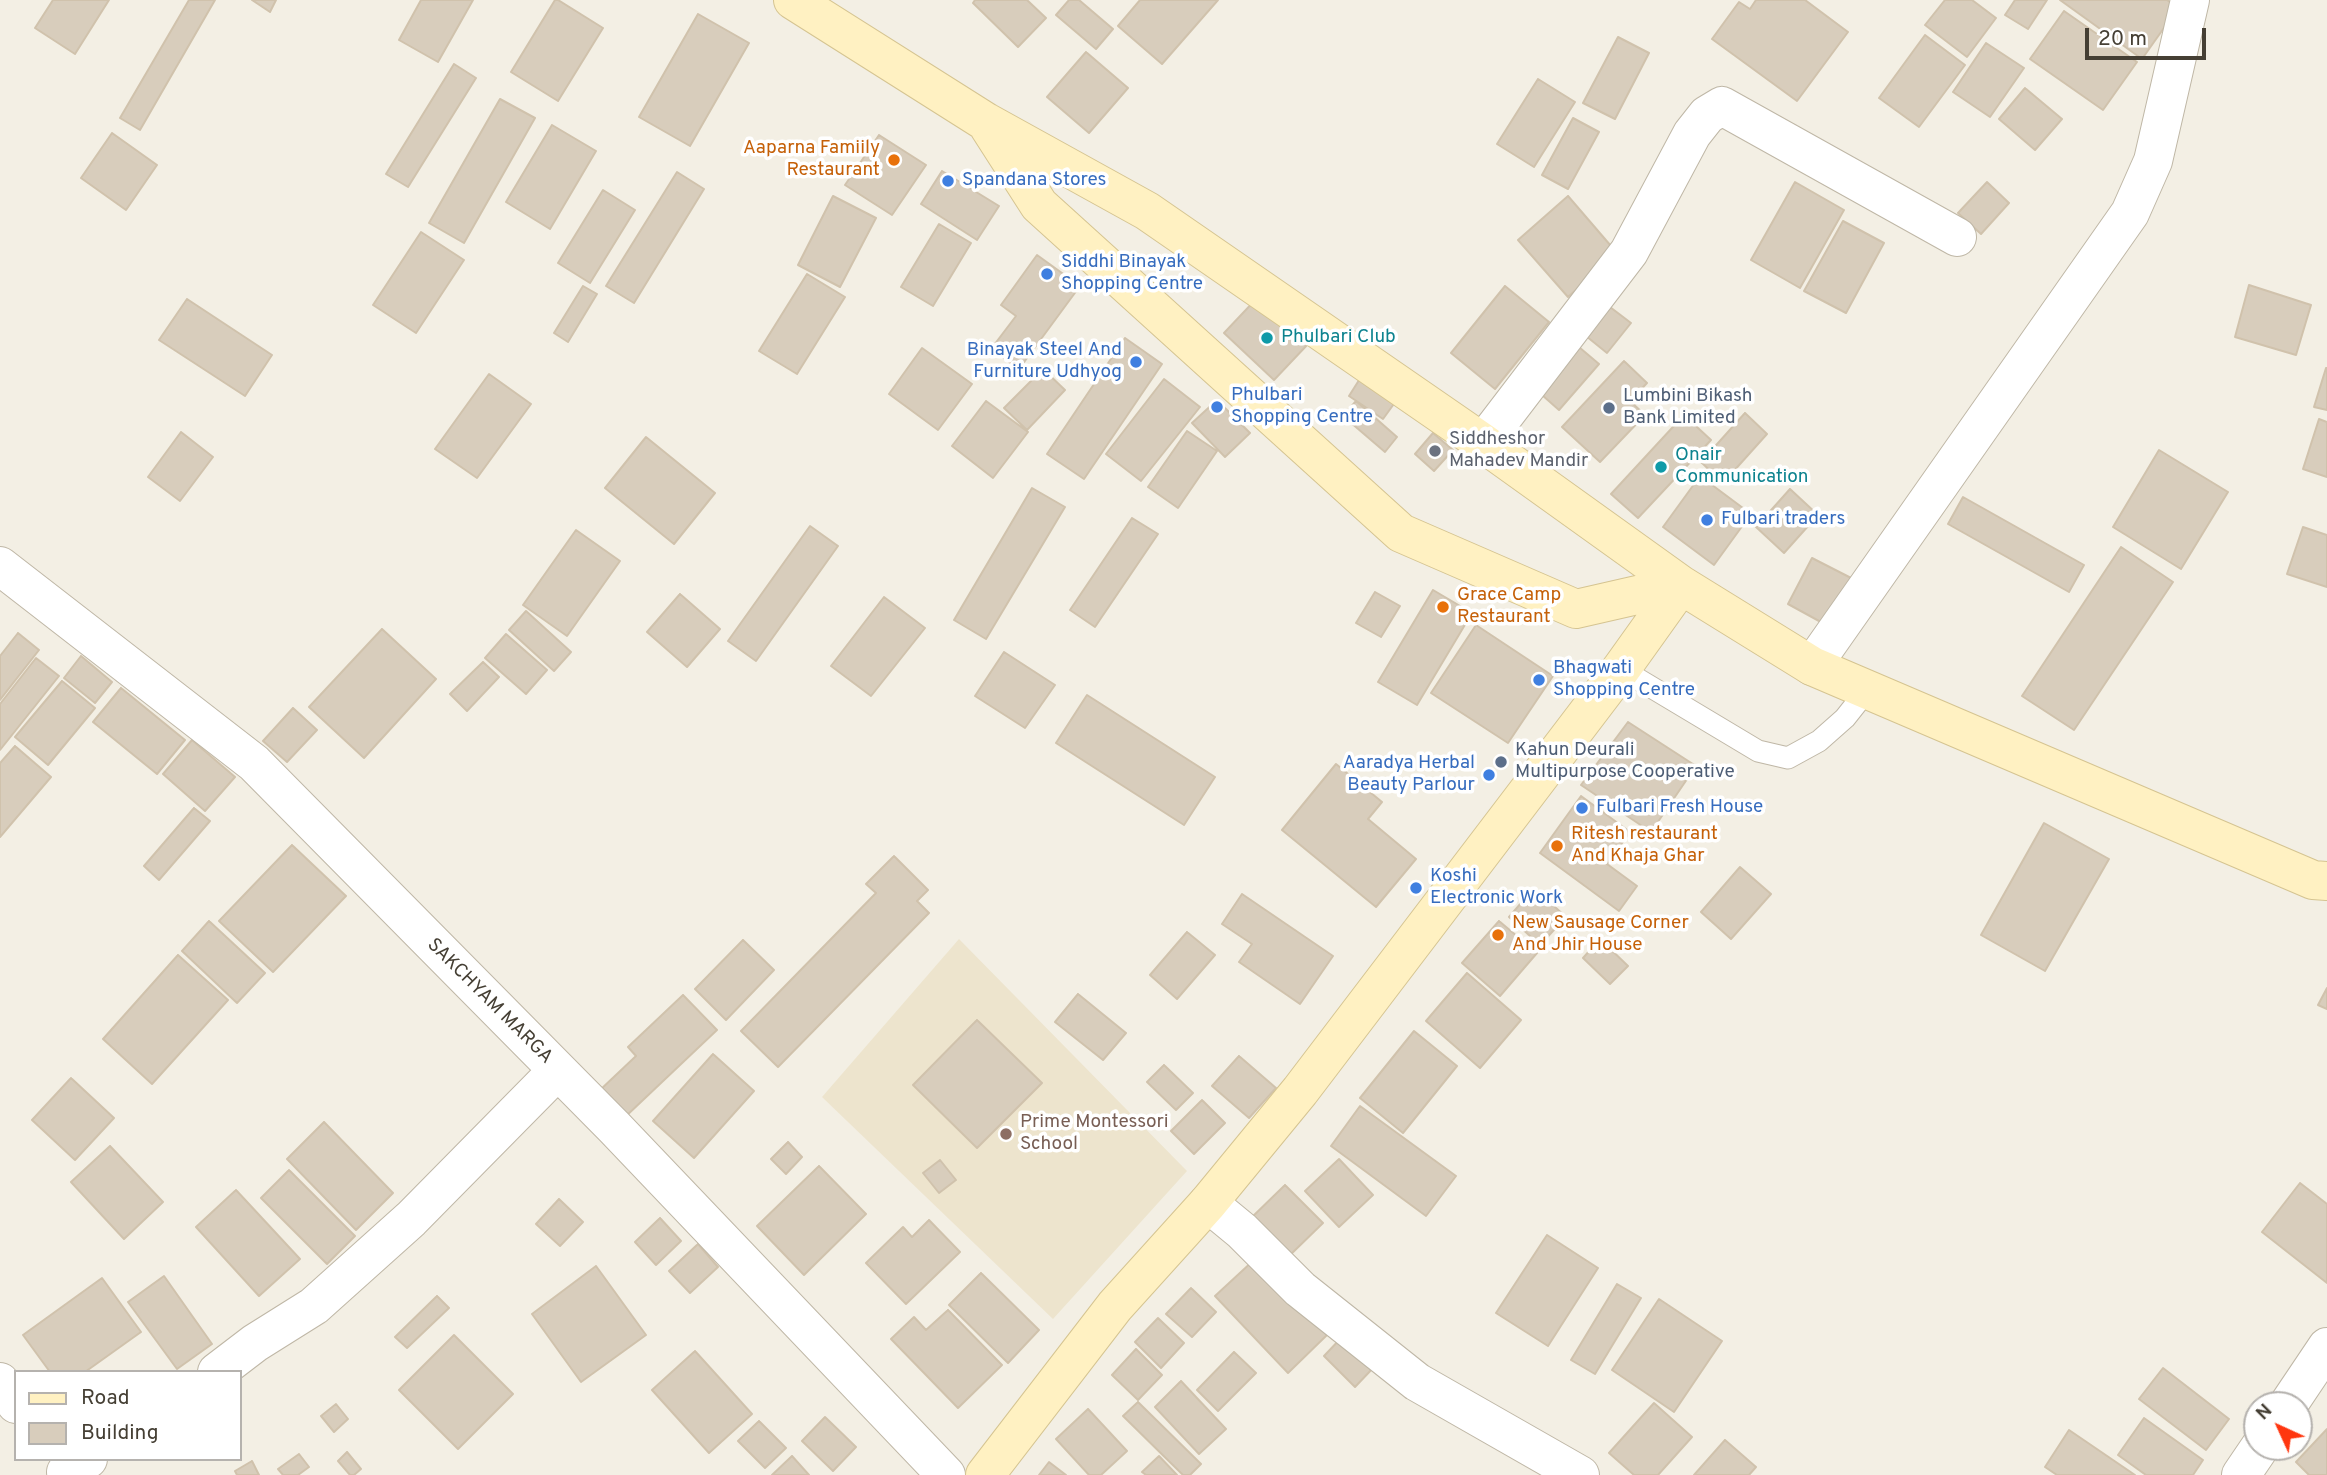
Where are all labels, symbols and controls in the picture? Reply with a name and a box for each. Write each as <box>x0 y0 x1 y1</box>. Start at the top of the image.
scale bar <box>2089 14 2210 58</box>
text: 20 m <box>2098 26 2147 53</box>
place label: Aaparna Famiily Restaurant <box>743 138 880 182</box>
marker: Aaparna Famiily Restaurant <box>886 152 902 168</box>
place label: Spandana Stores <box>962 170 1106 192</box>
marker: Spandana Stores <box>940 173 956 189</box>
place label: Siddhi Binayak Shopping Centre <box>1061 252 1203 296</box>
marker: Siddhi Binayak Shopping Centre <box>1039 266 1055 282</box>
place label: Phulbari Club <box>1281 327 1396 349</box>
marker: Phulbari Club <box>1259 330 1275 346</box>
place label: Binayak Steel And Furniture Udhyog <box>967 340 1122 384</box>
marker: Binayak Steel And Furniture Udhyog <box>1128 354 1144 370</box>
place label: Phulbari Shopping Centre <box>1231 385 1373 429</box>
place label: Lumbini Bikash Bank Limited <box>1623 386 1753 430</box>
marker: Phulbari Shopping Centre <box>1209 399 1225 415</box>
marker: Lumbini Bikash Bank Limited <box>1601 400 1617 416</box>
place label: Siddheshor Mahadev Mandir <box>1449 429 1588 473</box>
marker: Siddheshor Mahadev Mandir <box>1427 443 1443 459</box>
place label: Onair Communication <box>1675 445 1809 489</box>
marker: Onair Communication <box>1653 459 1669 475</box>
place label: Fulbari traders <box>1721 509 1845 531</box>
marker: Fulbari traders <box>1699 512 1715 528</box>
place label: Grace Camp Restaurant <box>1457 585 1561 629</box>
marker: Grace Camp Restaurant <box>1435 599 1451 615</box>
place label: Bhagwati Shopping Centre <box>1553 658 1695 702</box>
marker: Bhagwati Shopping Centre <box>1531 672 1547 688</box>
place label: Kahun Deurali Multipurpose Cooperative <box>1515 740 1735 784</box>
place label: Aaradya Herbal Beauty Parlour <box>1343 753 1475 797</box>
marker: Kahun Deurali Multipurpose Cooperative <box>1493 754 1509 770</box>
marker: Aaradya Herbal Beauty Parlour <box>1481 767 1497 783</box>
place label: Fulbari Fresh House <box>1596 797 1763 819</box>
marker: Fulbari Fresh House <box>1574 800 1590 816</box>
place label: Ritesh restaurant And Khaja Ghar <box>1571 824 1718 868</box>
marker: Ritesh restaurant And Khaja Ghar <box>1549 838 1565 854</box>
place label: Koshi Electronic Work <box>1430 866 1563 910</box>
marker: Koshi Electronic Work <box>1408 880 1424 896</box>
place label: New Sausage Corner And Jhir House <box>1512 913 1689 957</box>
marker: New Sausage Corner And Jhir House <box>1490 927 1506 943</box>
street label: SAKCHYAM MARGA <box>421 934 557 1070</box>
place label: Prime Montessori School <box>1020 1112 1169 1156</box>
marker: Prime Montessori School <box>998 1126 1014 1142</box>
legend <box>14 1370 242 1461</box>
text: Road <box>81 1385 130 1412</box>
north arrow <box>2243 1391 2313 1461</box>
text: N <box>2251 1399 2278 1426</box>
text: Building <box>81 1420 159 1447</box>

